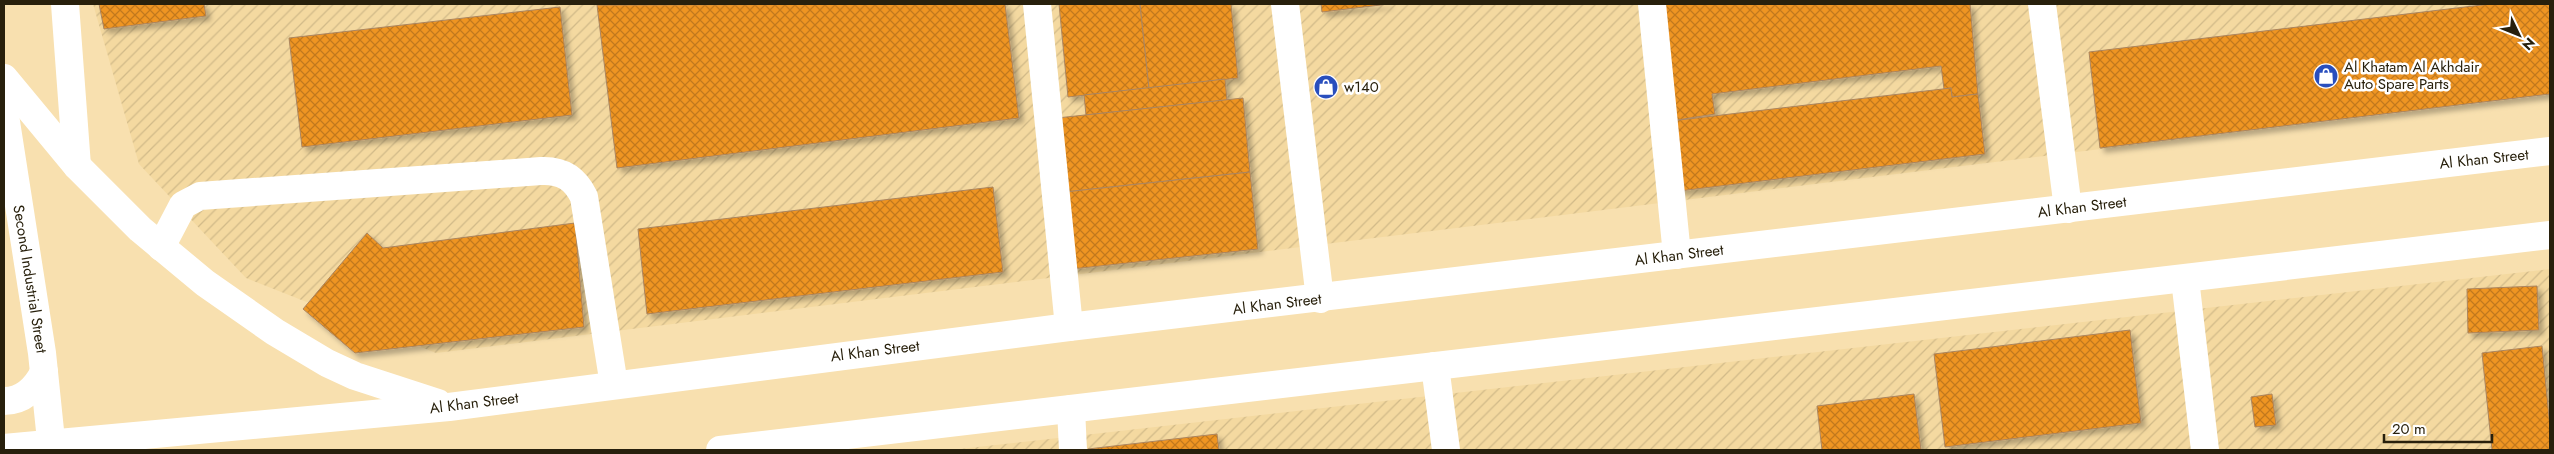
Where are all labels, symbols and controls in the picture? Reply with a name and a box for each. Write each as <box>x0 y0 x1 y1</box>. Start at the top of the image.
north arrow <box>2494 10 2544 60</box>
text: N <box>2517 33 2540 55</box>
place label: Al Khatam Al Akhdair Auto Spare Parts <box>2344 56 2480 95</box>
shop icon: Al Khatam Al Akhdair Auto Spare Parts <box>2313 63 2339 89</box>
shop icon: w140 <box>1313 74 1339 100</box>
place label: w140 <box>1344 76 1379 98</box>
street label: Al Khan Street <box>2438 143 2530 175</box>
street label: Al Khan Street <box>2036 191 2128 223</box>
street label: Second Industrial Street <box>7 203 53 355</box>
street label: Al Khan Street <box>1633 239 1725 271</box>
street label: Al Khan Street <box>1231 288 1323 320</box>
street label: Al Khan Street <box>829 335 921 367</box>
street label: Al Khan Street <box>428 387 520 419</box>
scale bar <box>2384 412 2492 444</box>
text: 20 m <box>2392 418 2426 440</box>

